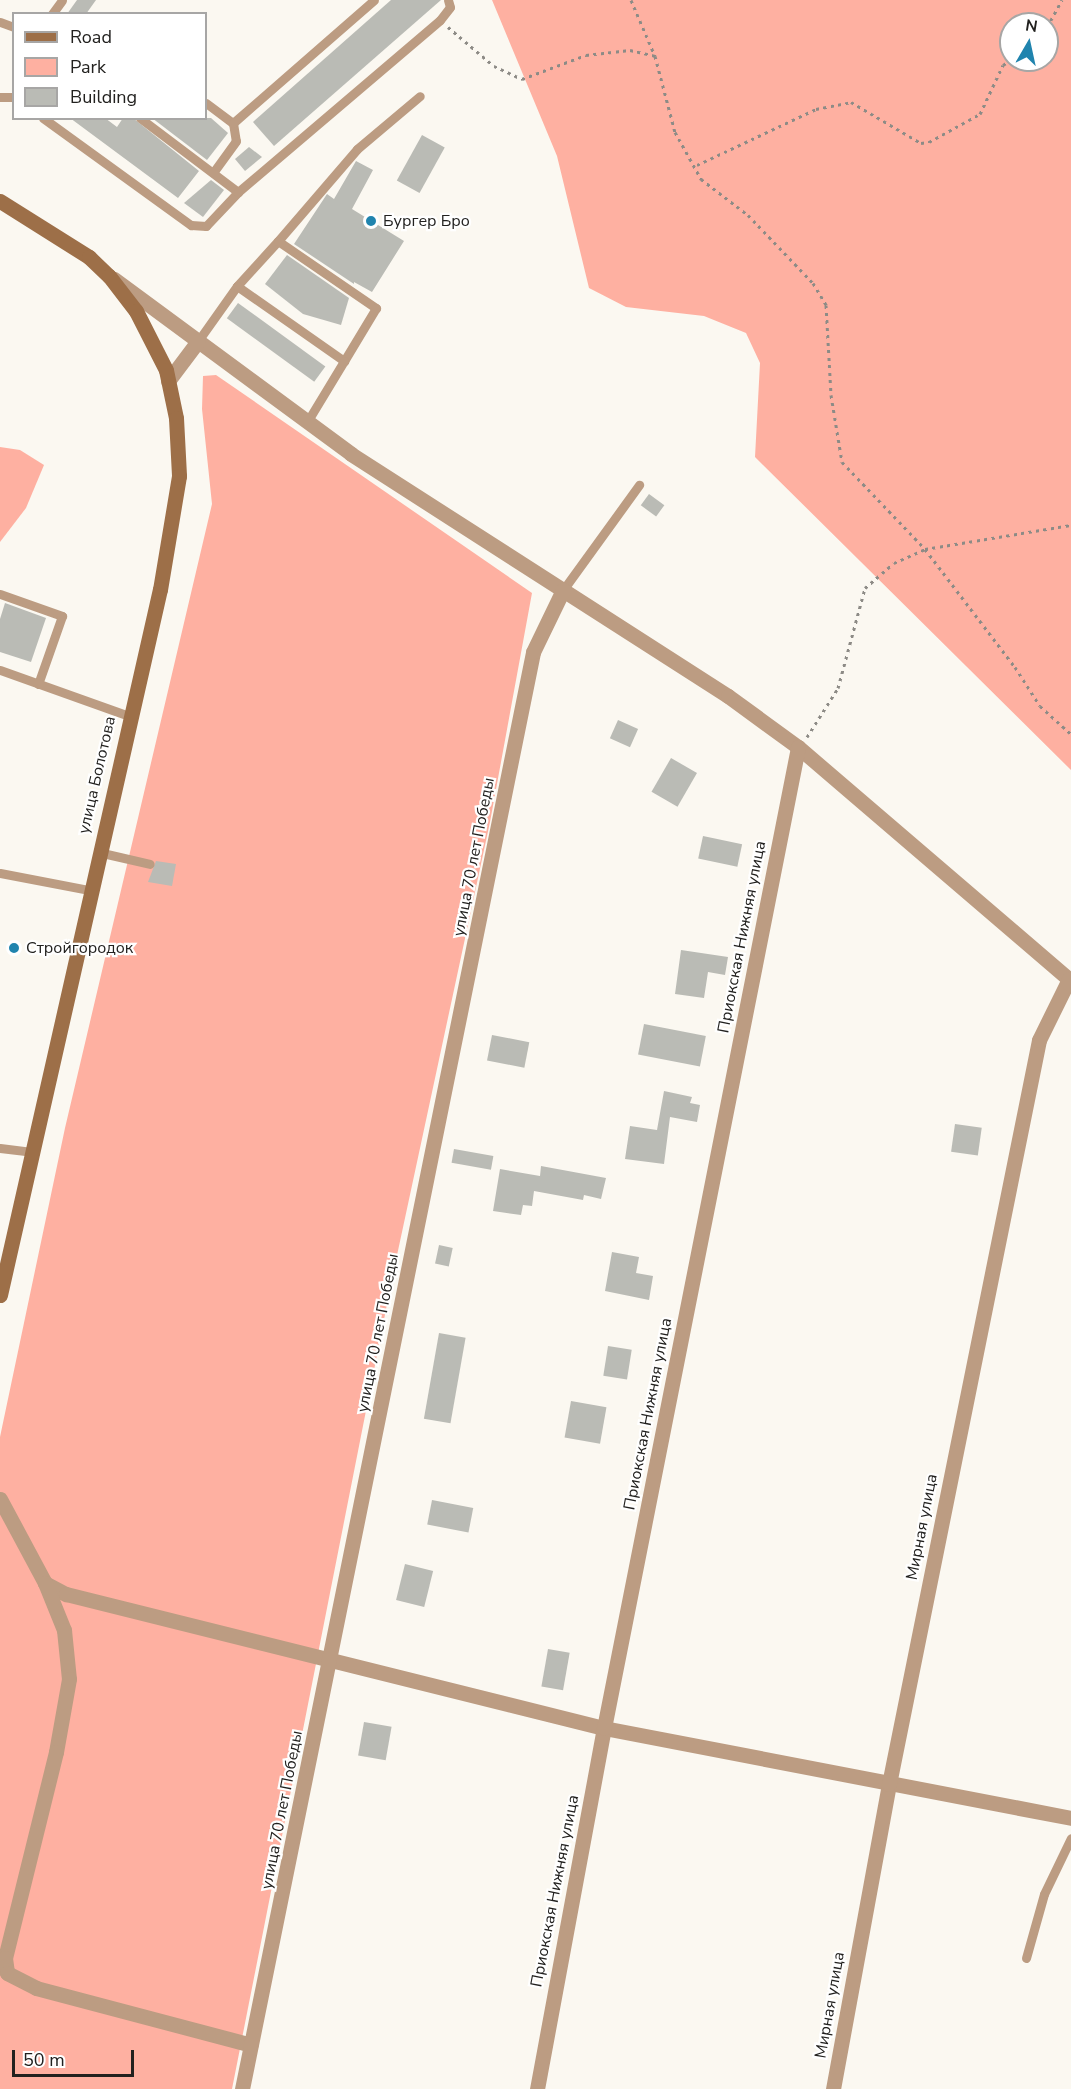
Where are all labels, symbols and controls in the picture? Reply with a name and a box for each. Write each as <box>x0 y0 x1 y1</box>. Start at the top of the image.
legend <box>12 12 207 120</box>
north arrow <box>999 12 1059 72</box>
text: N <box>1024 14 1039 38</box>
text: Road <box>70 25 112 49</box>
text: Park <box>70 55 106 79</box>
text: Building <box>70 85 137 109</box>
place label: Бургер Бро <box>383 211 470 231</box>
marker: Бургер Бро <box>364 214 378 228</box>
street label: улица Болотова <box>74 714 120 836</box>
street label: улица 70 лет Победы <box>449 776 499 938</box>
street label: Приокская Нижняя улица <box>714 839 770 1035</box>
place label: Стройгородок <box>26 938 133 958</box>
marker: Стройгородок <box>7 941 21 955</box>
street label: улица 70 лет Победы <box>353 1252 403 1414</box>
street label: Приокская Нижняя улица <box>620 1316 676 1512</box>
street label: Мирная улица <box>902 1472 942 1582</box>
street label: улица 70 лет Победы <box>257 1729 307 1891</box>
street label: Приокская Нижняя улица <box>527 1793 583 1989</box>
street label: Мирная улица <box>811 1950 849 2060</box>
scale bar <box>15 2038 136 2076</box>
text: 50 m <box>23 2048 65 2072</box>

